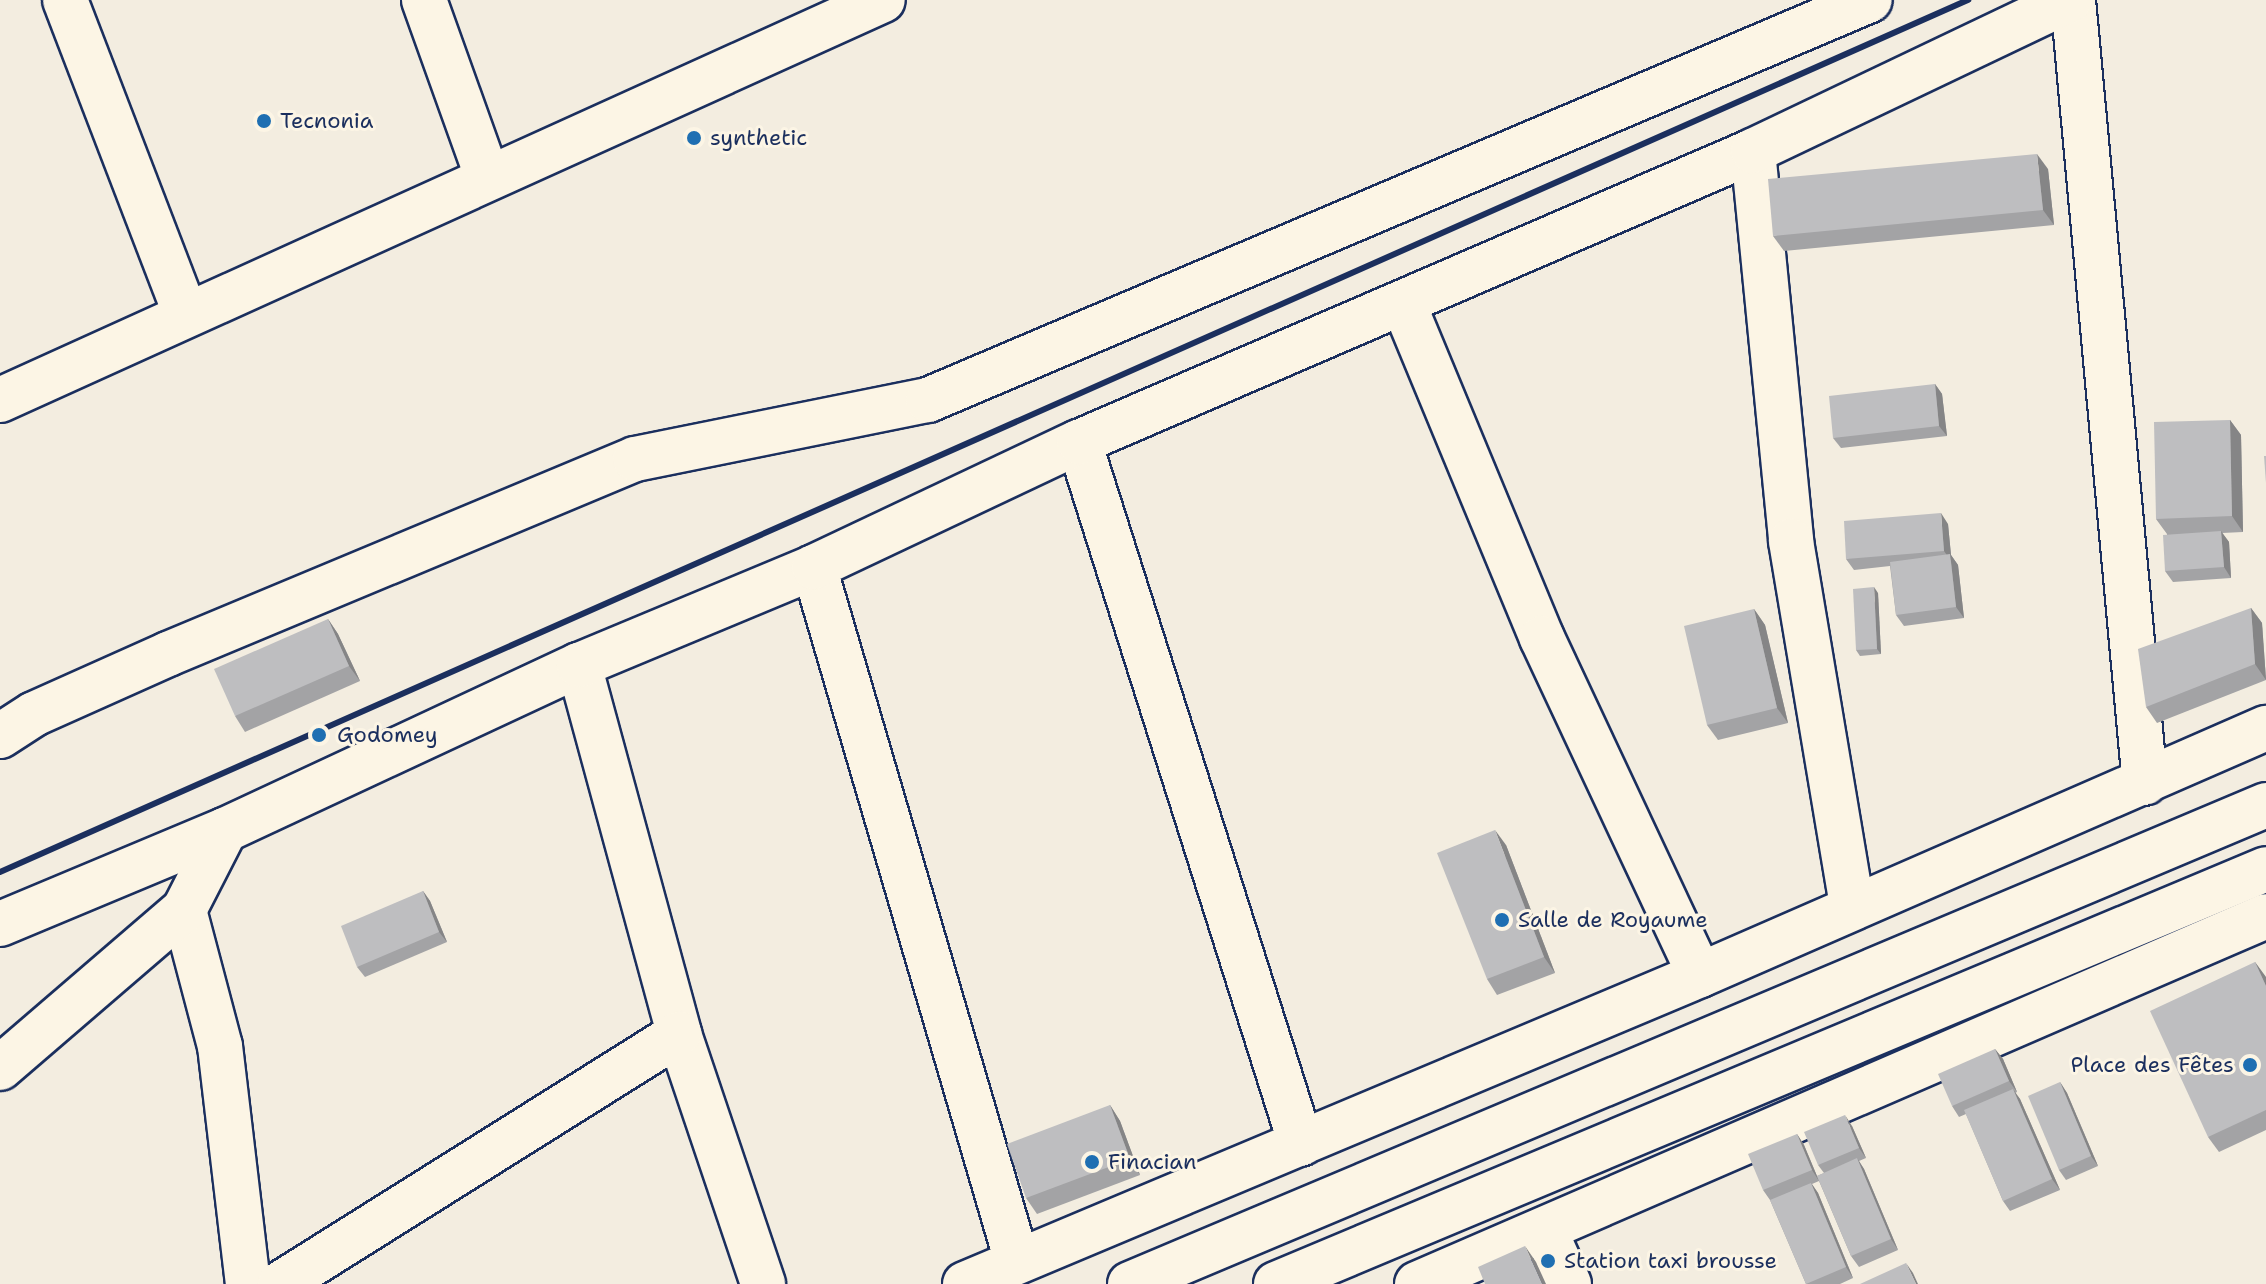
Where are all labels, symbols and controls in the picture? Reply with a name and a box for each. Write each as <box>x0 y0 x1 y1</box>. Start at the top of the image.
place label: Tecnonia <box>280 108 373 134</box>
marker: Tecnonia <box>255 112 273 130</box>
place label: synthetic <box>710 125 807 151</box>
marker: synthetic <box>685 129 703 147</box>
place label: Godomey <box>337 722 438 748</box>
marker: Godomey <box>308 724 330 746</box>
place label: Salle de Royaume <box>1518 907 1708 933</box>
marker: Salle de Royaume <box>1493 911 1511 929</box>
place label: Place des Fêtes <box>2070 1052 2234 1078</box>
marker: Place des Fêtes <box>2241 1056 2259 1074</box>
place label: Finacian <box>1108 1149 1196 1175</box>
marker: Finacian <box>1083 1153 1101 1171</box>
place label: Station taxi brousse <box>1564 1248 1777 1274</box>
marker: Station taxi brousse <box>1539 1252 1557 1270</box>

